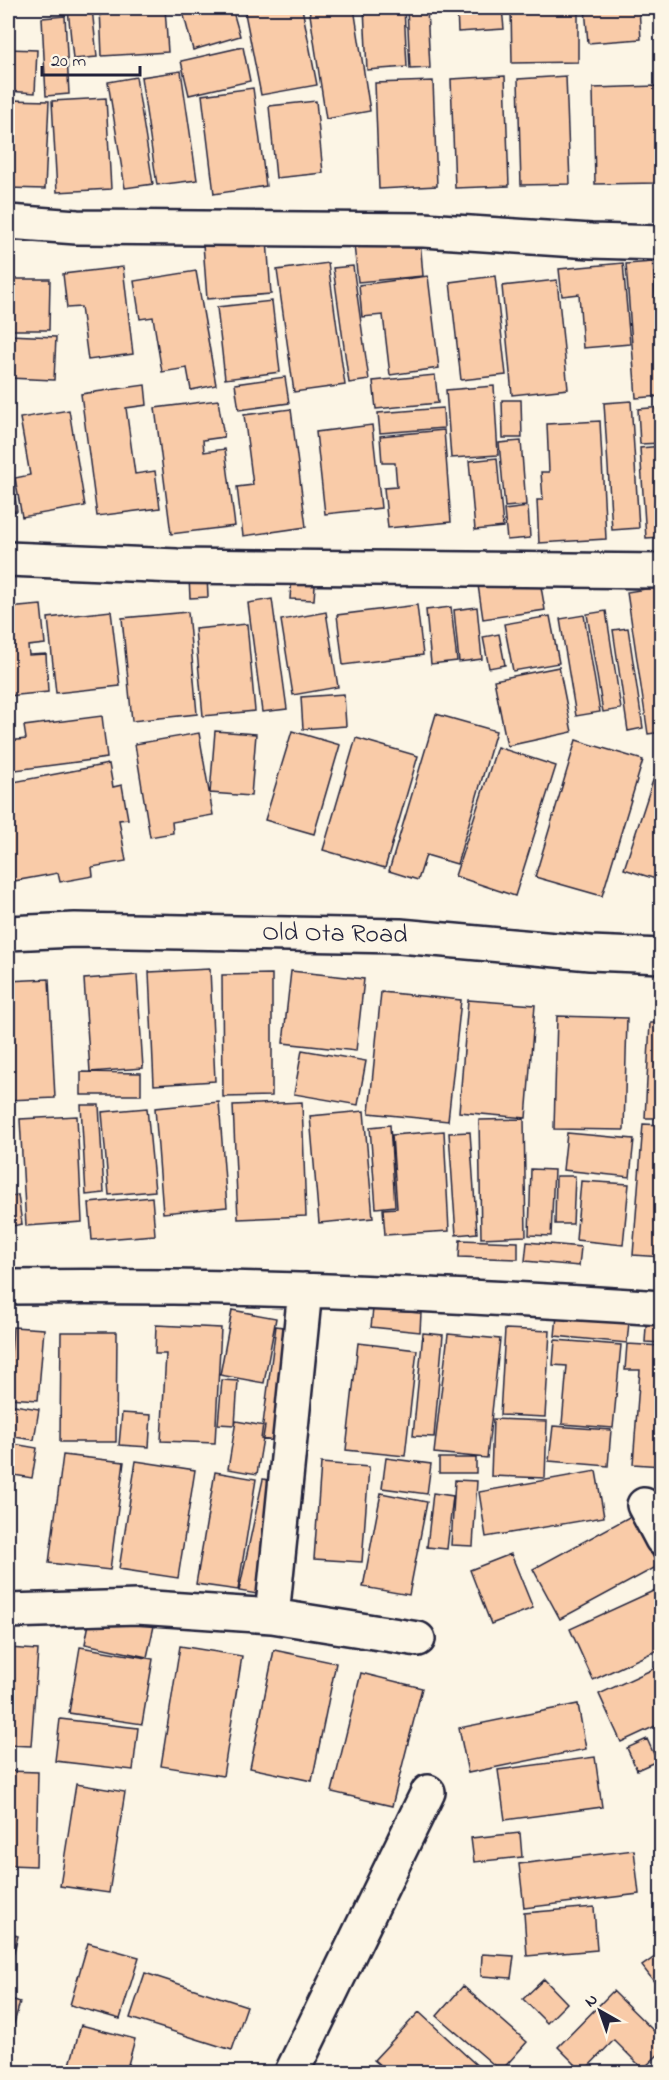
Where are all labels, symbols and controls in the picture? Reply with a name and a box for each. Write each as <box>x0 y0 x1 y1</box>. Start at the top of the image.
scale bar <box>42 39 140 77</box>
text: 20 m <box>51 49 86 75</box>
street label: Old Ota Road <box>262 914 410 956</box>
north arrow <box>570 1981 630 2041</box>
text: N <box>580 1988 604 2014</box>

